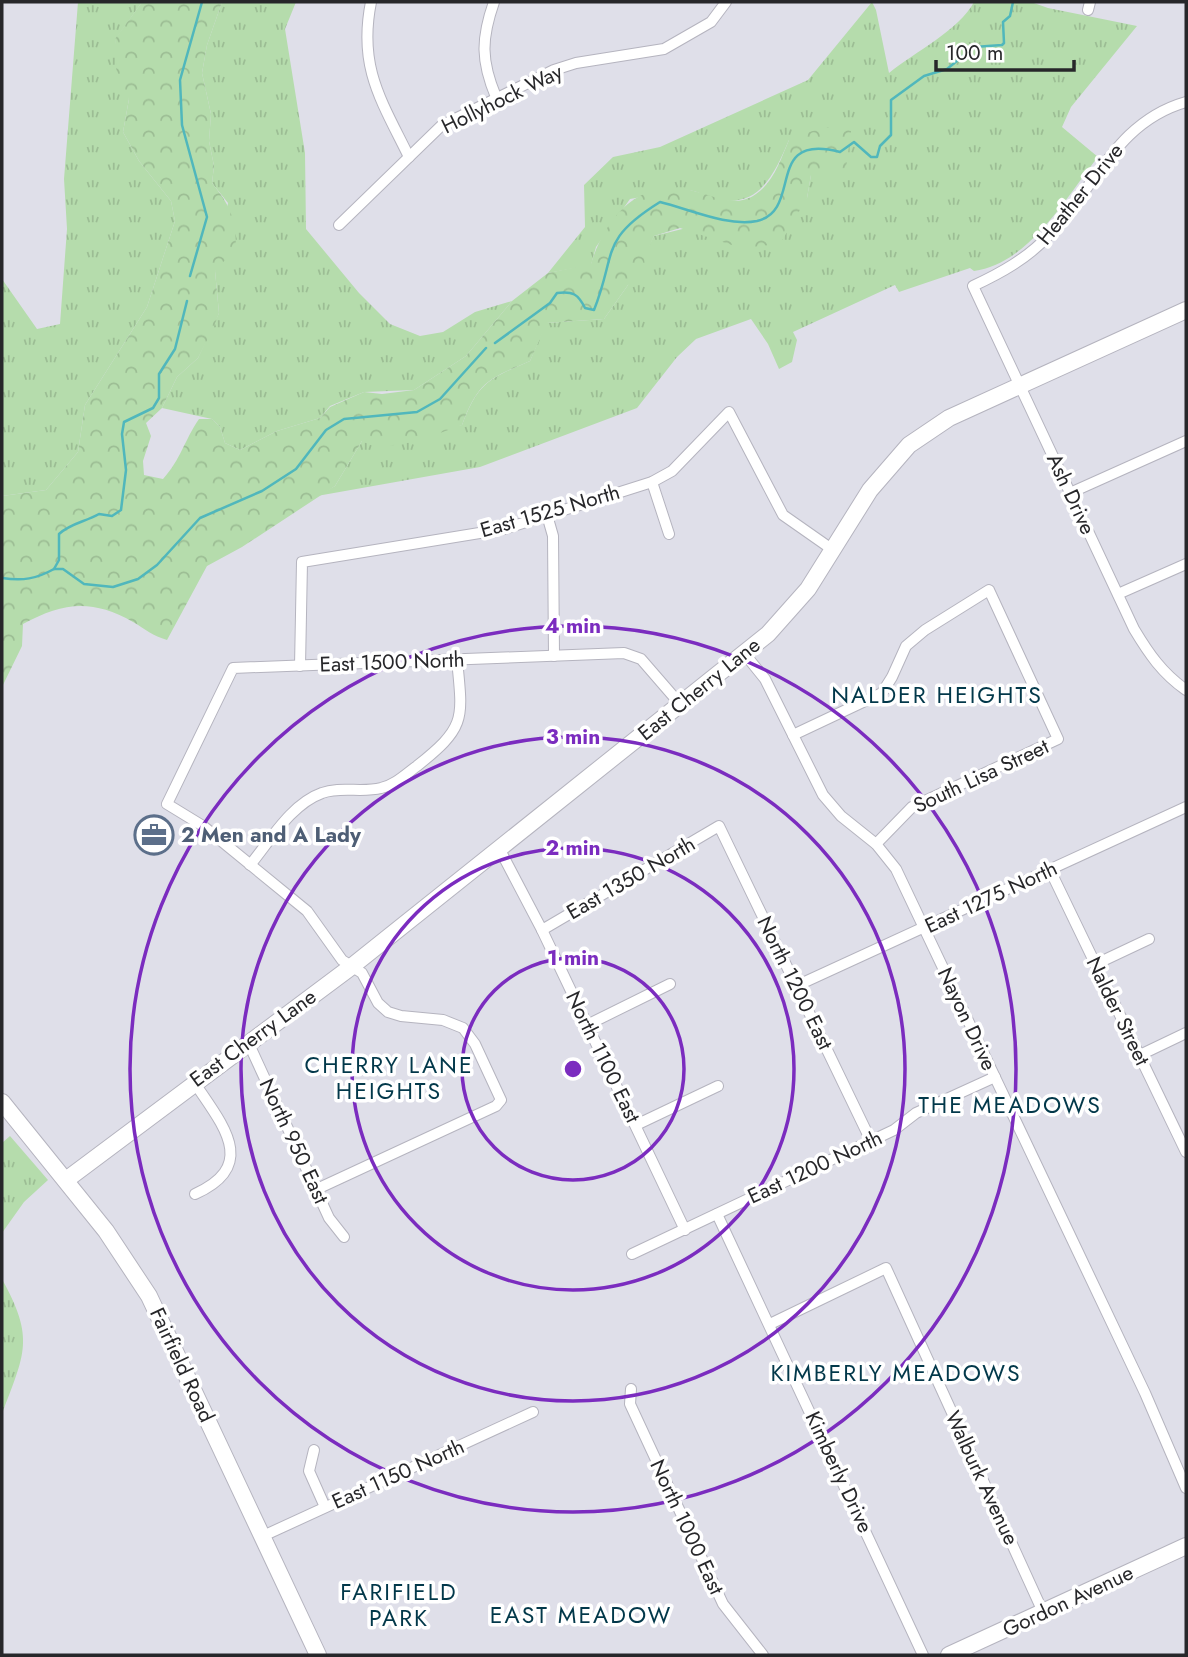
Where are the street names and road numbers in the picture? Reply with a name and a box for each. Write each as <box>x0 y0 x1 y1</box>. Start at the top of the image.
street label: Hollyhock Way <box>436 56 568 141</box>
street label: Heather Drive <box>1030 137 1130 251</box>
street label: Ash Drive <box>1039 449 1103 540</box>
street label: East 1525 North <box>477 477 623 545</box>
street label: East Cherry Lane <box>631 630 767 748</box>
street label: East 1500 North <box>319 644 465 680</box>
street label: South Lisa Street <box>908 732 1054 820</box>
street label: East 1350 North <box>561 829 701 927</box>
street label: East 1275 North <box>920 853 1062 941</box>
street label: North 1200 East <box>750 911 840 1055</box>
street label: Nalder Street <box>1079 952 1157 1070</box>
street label: Nayon Drive <box>930 963 1004 1076</box>
street label: East Cherry Lane <box>184 982 322 1094</box>
street label: North 1100 East <box>558 986 648 1128</box>
street label: North 950 East <box>252 1073 336 1209</box>
street label: East 1200 North <box>743 1123 887 1211</box>
street label: Fairfield Road <box>142 1303 222 1427</box>
street label: Kimberly Drive <box>798 1406 880 1538</box>
street label: Walburk Avenue <box>938 1406 1026 1550</box>
street label: East 1150 North <box>327 1431 469 1517</box>
street label: North 1000 East <box>643 1454 731 1600</box>
street label: Gordon Avenue <box>998 1558 1138 1644</box>

